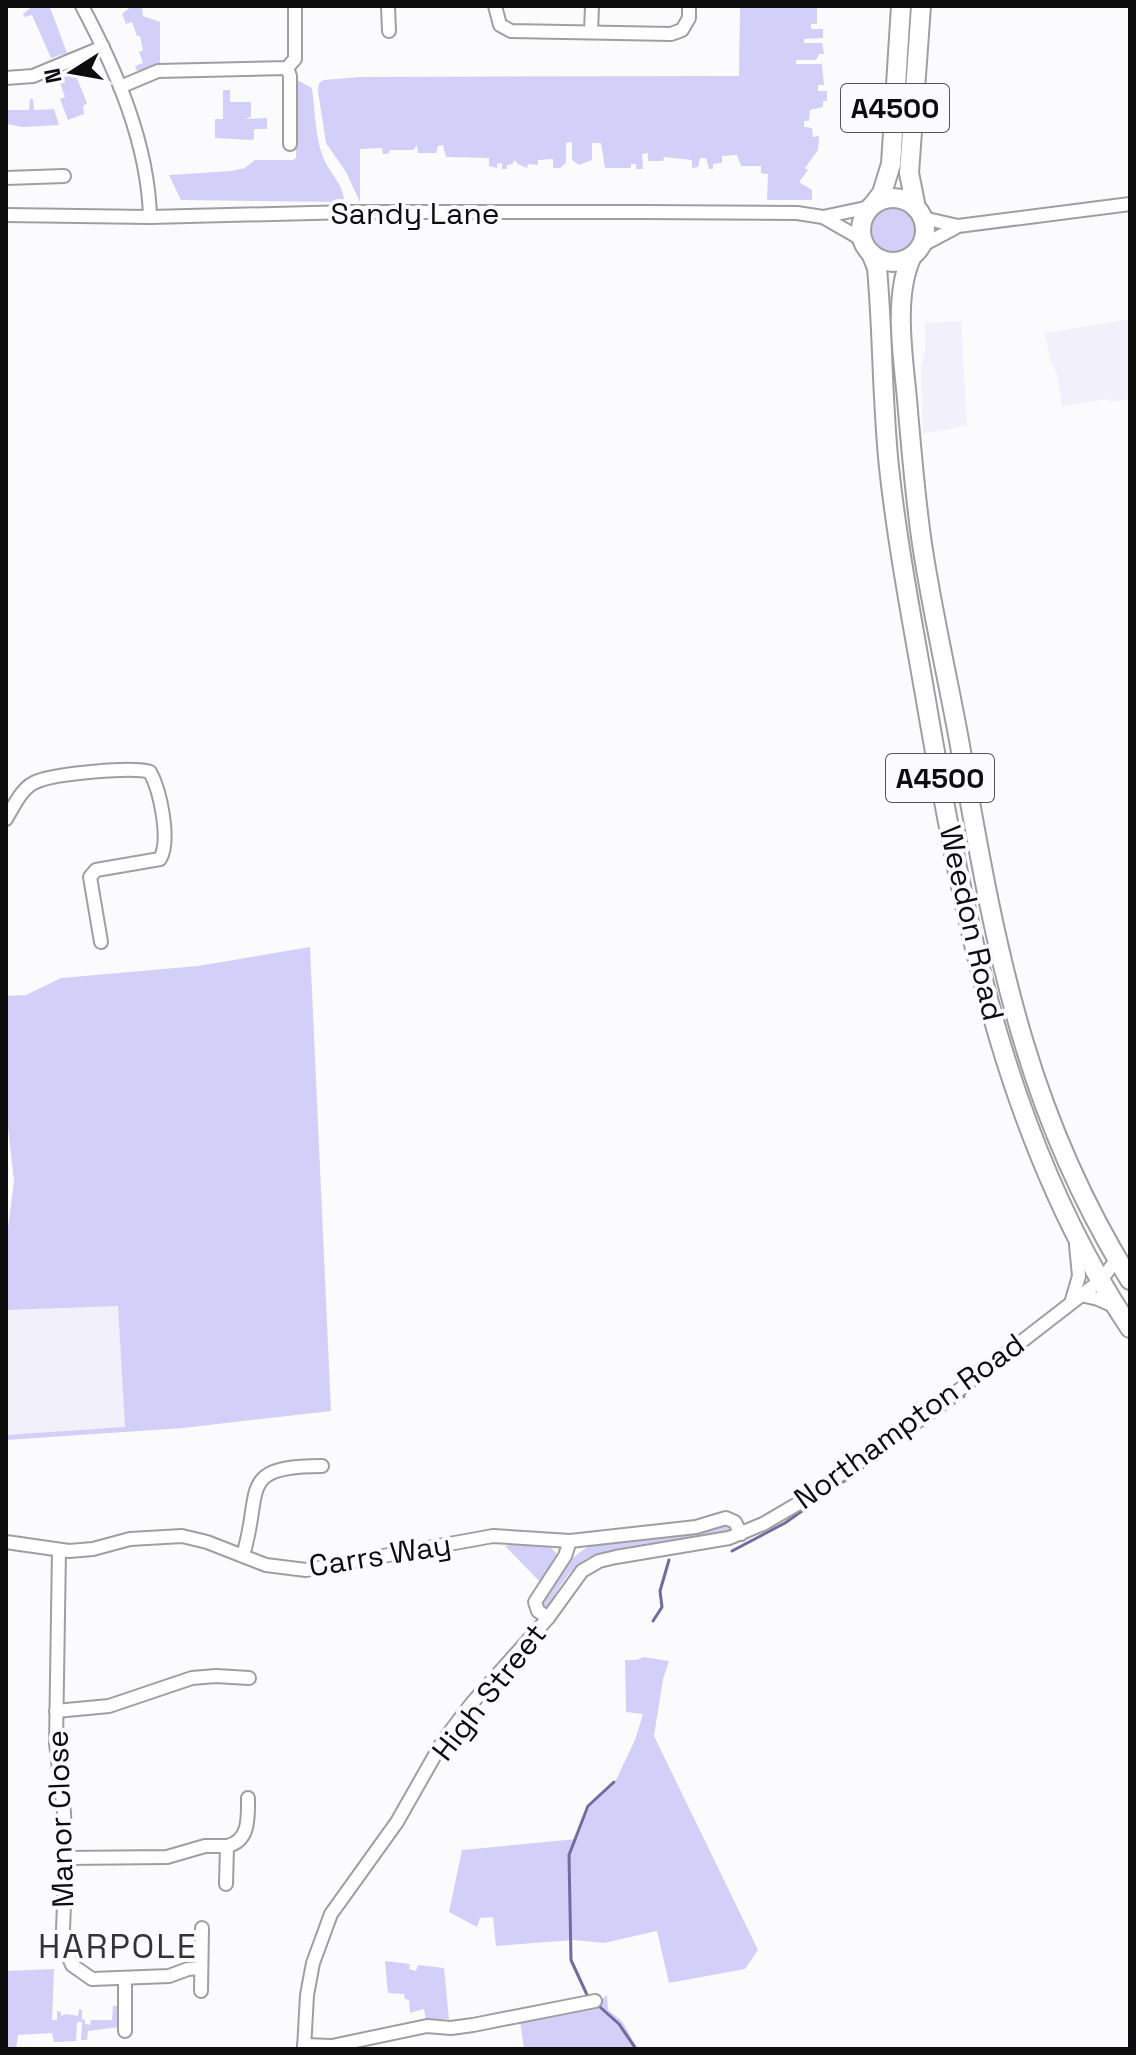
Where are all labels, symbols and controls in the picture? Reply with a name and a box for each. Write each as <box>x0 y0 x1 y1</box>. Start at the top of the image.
north arrow <box>32 32 112 112</box>
text: N <box>37 66 68 86</box>
road number: A4500 <box>841 84 949 132</box>
street label: Sandy Lane <box>330 194 500 233</box>
road number: A4500 <box>886 754 994 802</box>
street label: Weedon Road <box>931 822 1013 1024</box>
street label: Northampton Road <box>786 1324 1032 1518</box>
street label: Carrs Way <box>306 1525 454 1585</box>
street label: High Street <box>423 1615 555 1769</box>
street label: Manor Close <box>37 1729 83 1909</box>
district label: HARPOLE <box>38 1925 198 1968</box>

